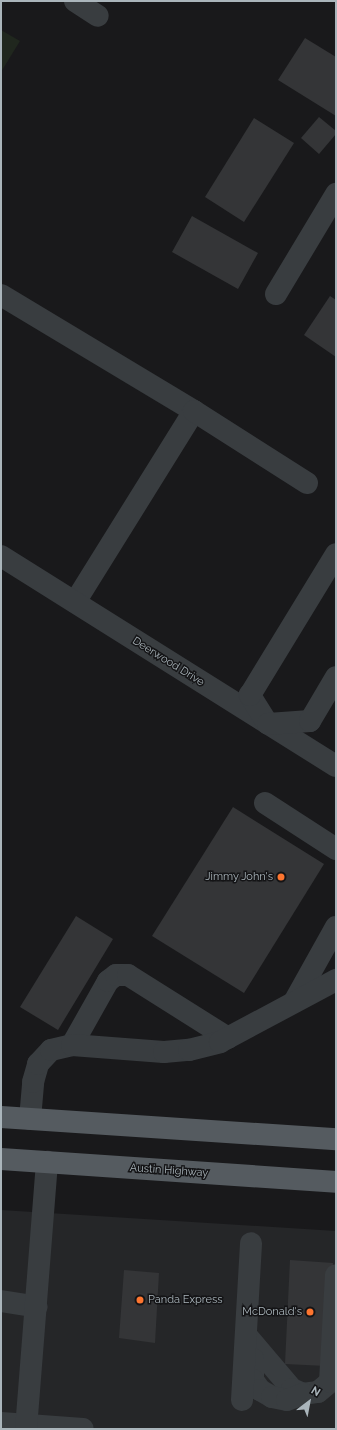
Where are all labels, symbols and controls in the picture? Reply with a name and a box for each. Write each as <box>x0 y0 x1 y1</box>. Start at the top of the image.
street label: Deerwood Drive <box>130 635 206 689</box>
place label: Jimmy John's <box>205 870 273 884</box>
marker: Jimmy John's <box>276 872 286 882</box>
street label: Austin Highway <box>129 1162 209 1180</box>
place label: Panda Express <box>148 1293 223 1307</box>
marker: Panda Express <box>135 1295 145 1305</box>
place label: McDonald's <box>242 1305 302 1319</box>
marker: McDonald's <box>305 1307 315 1317</box>
north arrow <box>289 1382 329 1422</box>
text: N <box>309 1384 323 1399</box>

